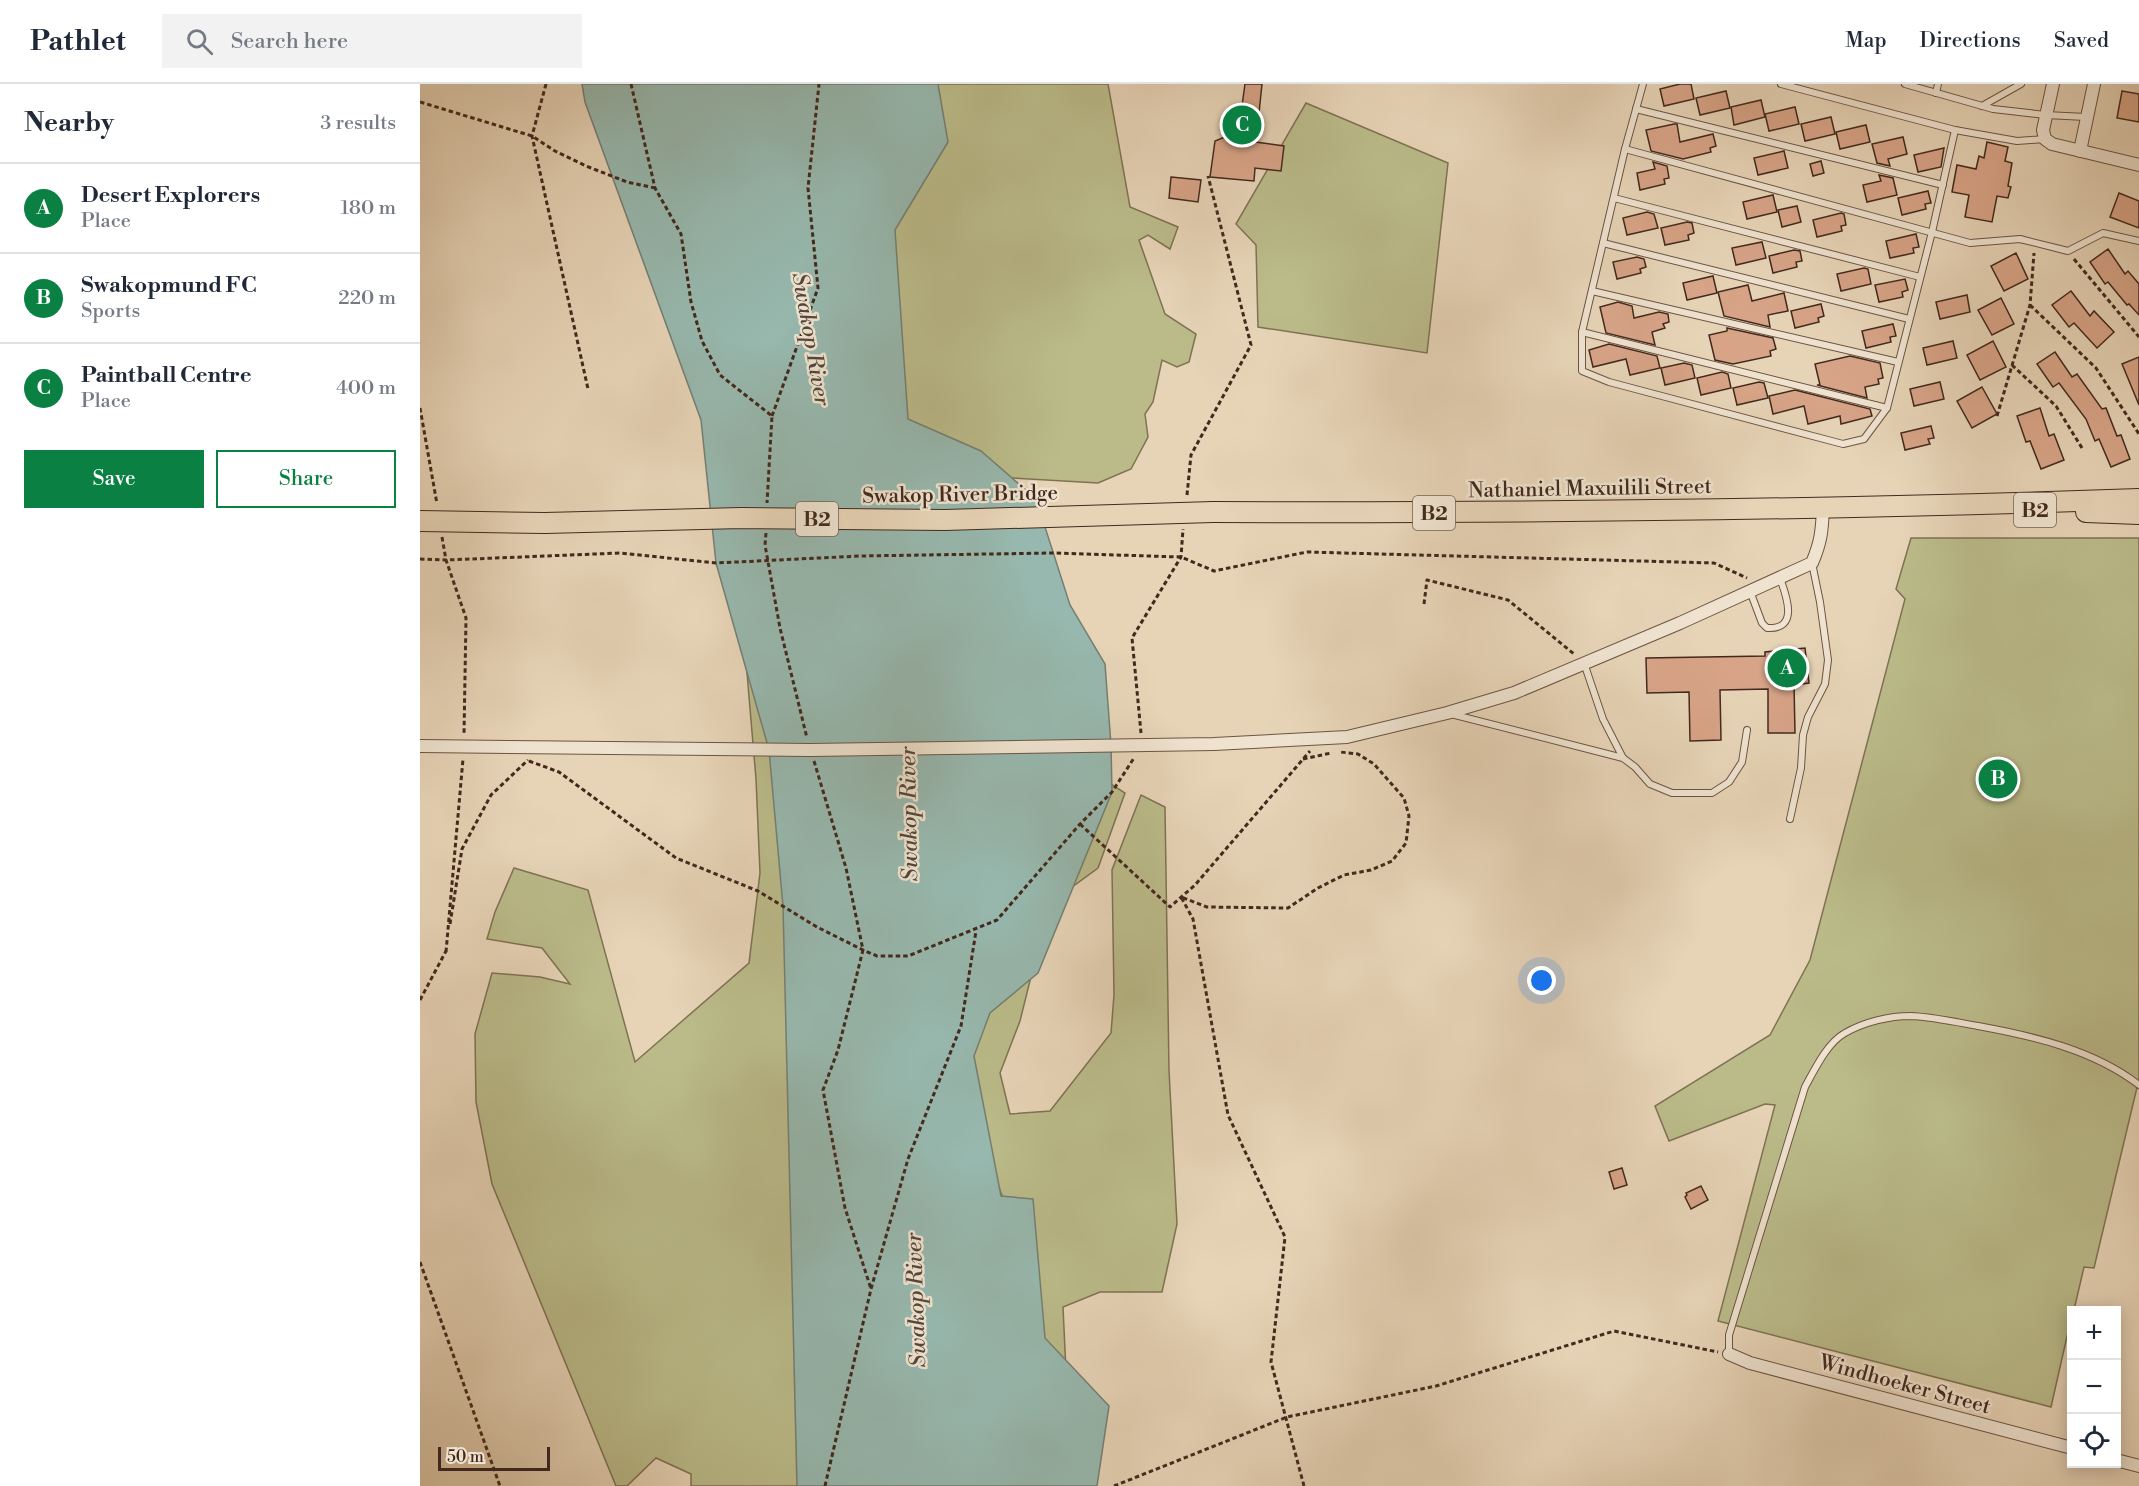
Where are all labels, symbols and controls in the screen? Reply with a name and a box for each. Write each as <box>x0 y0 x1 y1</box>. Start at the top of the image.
search box <box>162 14 582 68</box>
text: Pathlet <box>30 24 126 59</box>
icon: search <box>183 25 216 58</box>
text: Search here <box>231 28 348 55</box>
text: Map <box>1845 28 1887 54</box>
text: Directions <box>1920 28 2021 54</box>
text: Saved <box>2054 28 2109 54</box>
pin: C <box>1222 102 1262 147</box>
text: Nearby <box>24 107 114 139</box>
text: 3 results <box>320 111 396 136</box>
text: Desert Explorers <box>81 182 260 209</box>
text: A <box>36 196 51 221</box>
text: 180 m <box>341 196 396 221</box>
text: Place <box>81 209 131 234</box>
water label: Swakop River <box>786 270 836 409</box>
text: Swakopmund FC <box>81 272 257 299</box>
text: B <box>36 286 51 311</box>
text: 220 m <box>338 286 396 311</box>
text: Sports <box>81 299 140 324</box>
text: Paintball Centre <box>81 362 252 389</box>
text: C <box>36 376 51 401</box>
text: 400 m <box>336 376 396 401</box>
text: Place <box>81 389 131 414</box>
button: Save <box>24 450 204 508</box>
button: Share <box>216 450 396 508</box>
street label: Nathaniel Maxuilili Street <box>1468 474 1713 504</box>
street label: Swakop River Bridge <box>862 480 1058 510</box>
road number: B2 <box>2014 493 2056 527</box>
road number: B2 <box>1413 496 1455 530</box>
road number: B2 <box>796 502 838 536</box>
pin: A <box>1768 646 1806 690</box>
water label: Swakop River <box>895 746 924 882</box>
pin: B <box>1978 756 2018 802</box>
your location <box>1527 966 1556 995</box>
water label: Swakop River <box>901 1231 932 1368</box>
map controls <box>2067 1306 2121 1468</box>
button: + <box>2067 1306 2121 1360</box>
street label: Windhoeker Street <box>1815 1349 1994 1420</box>
button: − <box>2067 1360 2121 1414</box>
button: locate <box>2067 1414 2121 1468</box>
scale bar <box>438 1444 550 1472</box>
text: 50 m <box>447 1447 484 1467</box>

